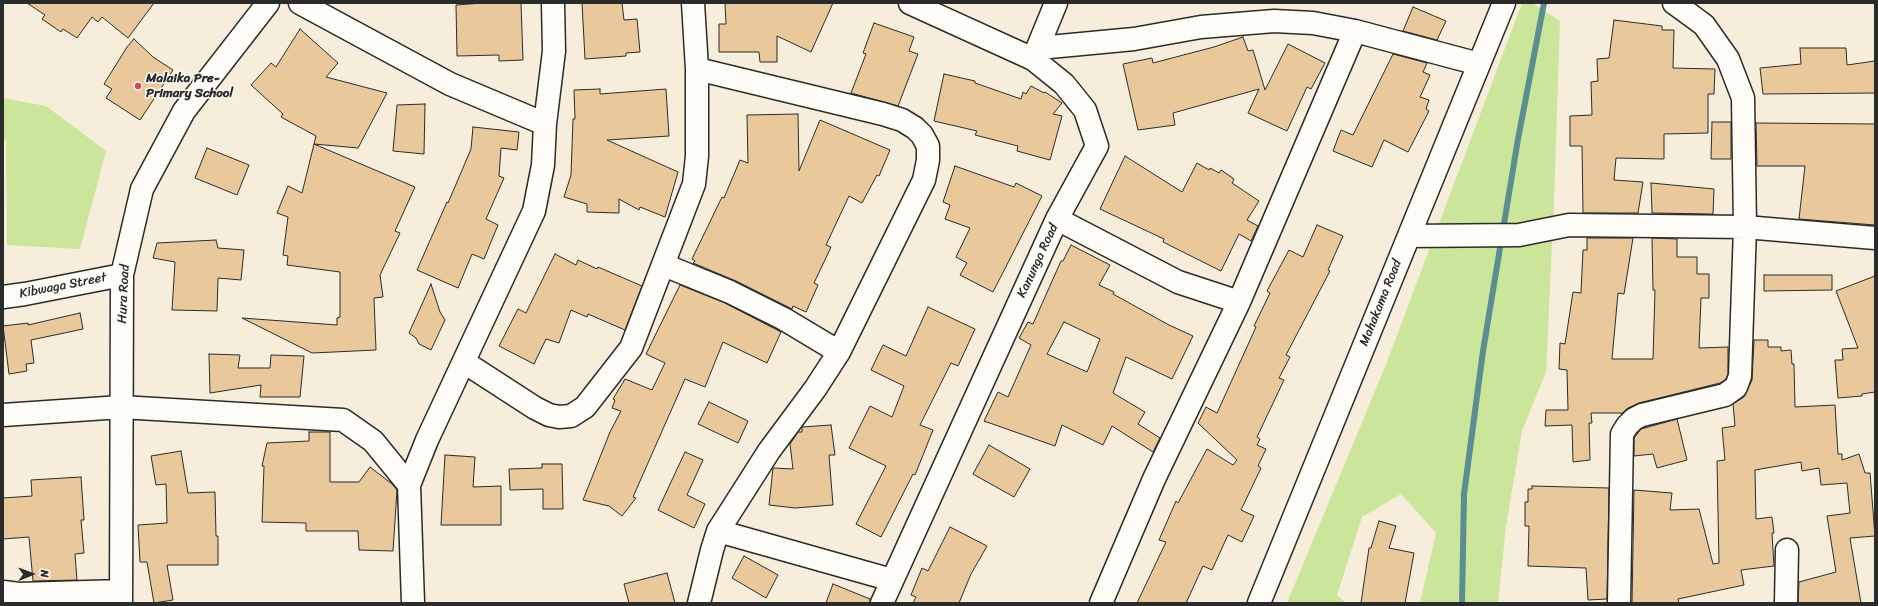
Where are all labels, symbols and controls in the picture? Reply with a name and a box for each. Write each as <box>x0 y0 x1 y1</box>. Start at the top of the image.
place label: Malaika Pre- Primary School <box>146 71 233 102</box>
marker: Malaika Pre- Primary School <box>133 81 143 91</box>
street label: Kanunga Road <box>1014 222 1062 300</box>
street label: Mahakama Road <box>1357 258 1405 348</box>
street label: Hura Road <box>115 264 133 324</box>
street label: Kibwaga Street <box>18 270 108 302</box>
north arrow <box>12 554 52 594</box>
text: N <box>35 570 54 578</box>

